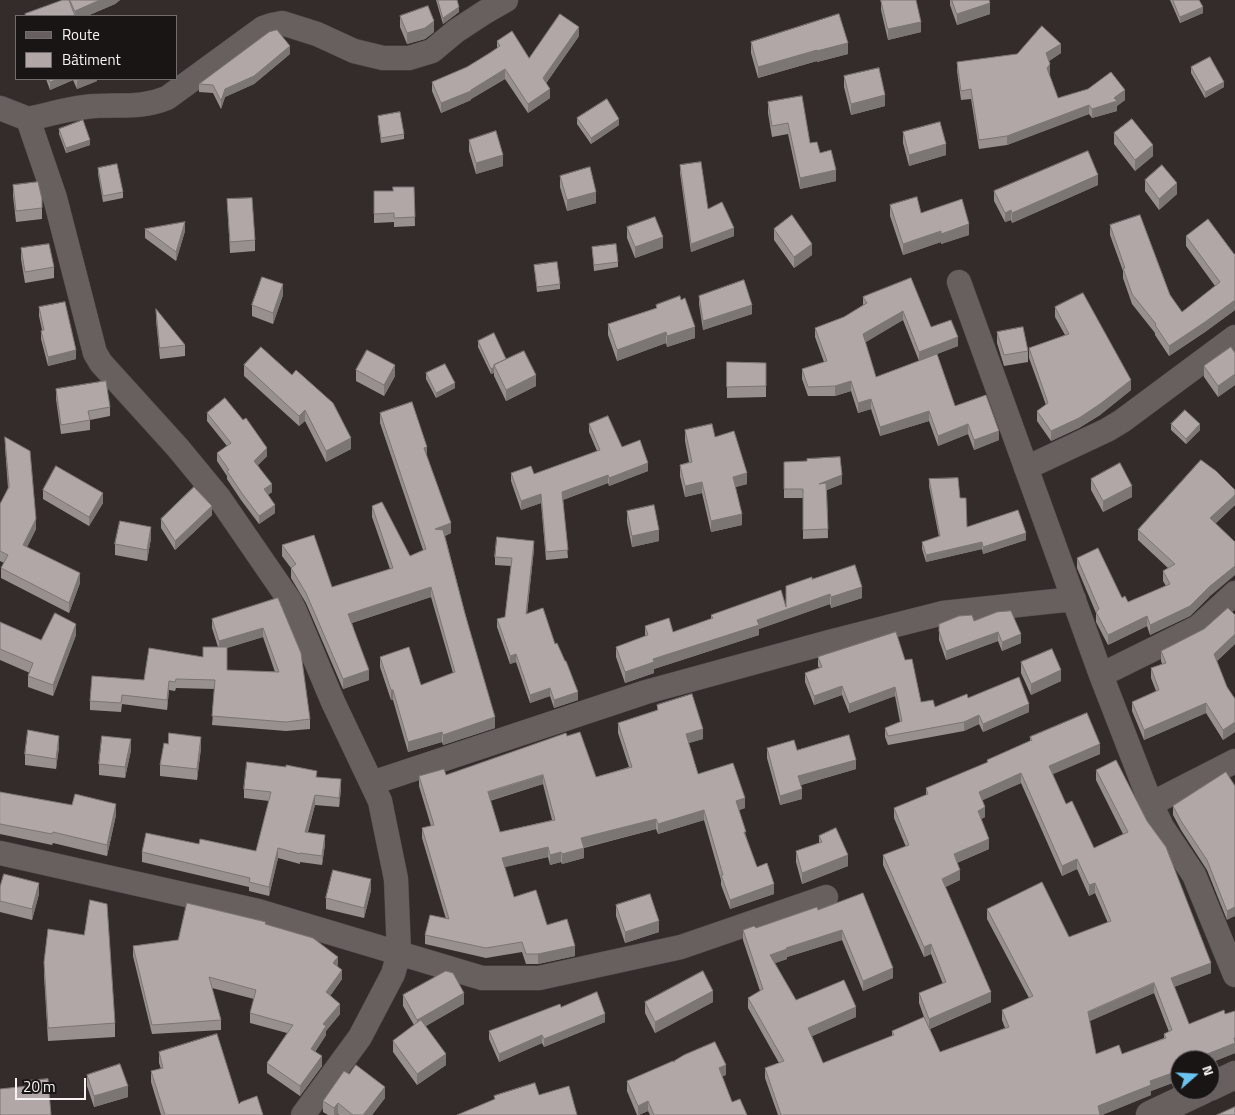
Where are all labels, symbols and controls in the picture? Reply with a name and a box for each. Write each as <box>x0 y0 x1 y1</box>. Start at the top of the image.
legend <box>15 15 178 80</box>
text: Route <box>62 23 100 46</box>
text: Bâtiment <box>62 48 121 71</box>
north arrow <box>1170 1050 1220 1100</box>
text: N <box>1197 1062 1220 1078</box>
scale bar <box>18 1068 89 1100</box>
text: 20 m <box>23 1075 56 1098</box>

